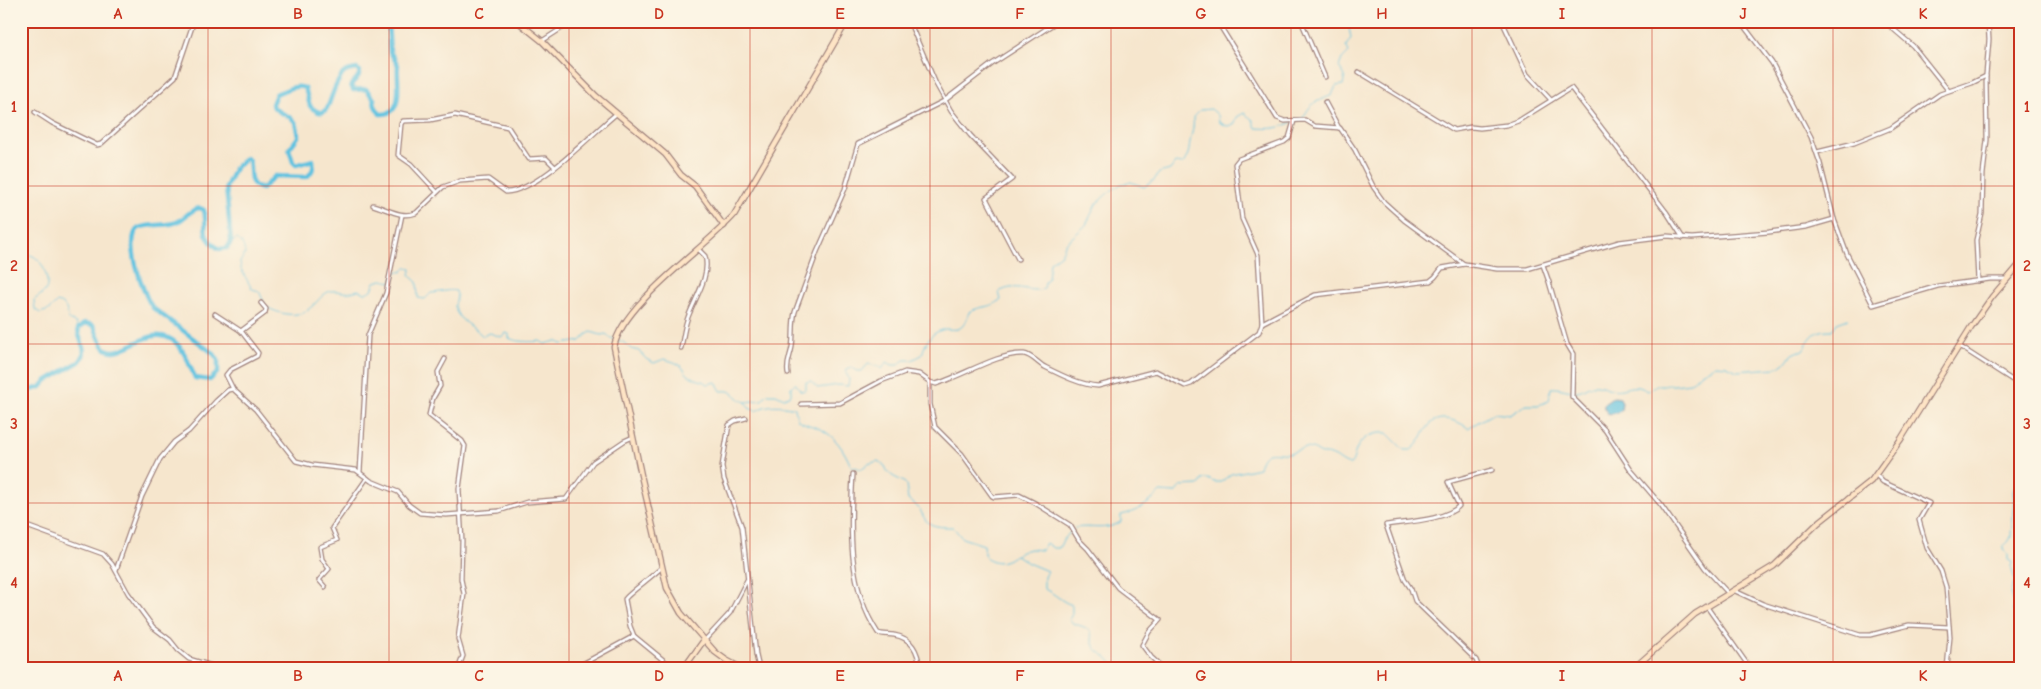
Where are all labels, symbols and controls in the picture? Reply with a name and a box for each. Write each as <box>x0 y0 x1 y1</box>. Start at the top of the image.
text: A <box>114 5 123 23</box>
text: B <box>293 5 303 23</box>
text: C <box>474 5 484 23</box>
text: D <box>654 5 664 23</box>
text: E <box>835 5 845 23</box>
text: F <box>1015 5 1025 23</box>
text: G <box>1195 5 1207 23</box>
text: H <box>1376 5 1388 23</box>
text: I <box>1559 5 1565 23</box>
text: J <box>1739 5 1747 23</box>
text: K <box>1918 5 1928 23</box>
text: 1 <box>11 98 17 116</box>
text: 1 <box>2024 98 2030 116</box>
text: 2 <box>10 257 18 275</box>
text: 2 <box>2023 257 2031 275</box>
text: 3 <box>10 415 18 433</box>
text: 3 <box>2023 415 2031 433</box>
text: 4 <box>10 574 18 592</box>
text: 4 <box>2023 574 2031 592</box>
text: A <box>114 667 123 685</box>
text: B <box>293 667 303 685</box>
text: C <box>474 667 484 685</box>
text: D <box>654 667 664 685</box>
text: E <box>835 667 845 685</box>
text: F <box>1015 667 1025 685</box>
text: G <box>1195 667 1207 685</box>
text: H <box>1376 667 1388 685</box>
text: I <box>1559 667 1565 685</box>
text: J <box>1739 667 1747 685</box>
text: K <box>1918 667 1928 685</box>

